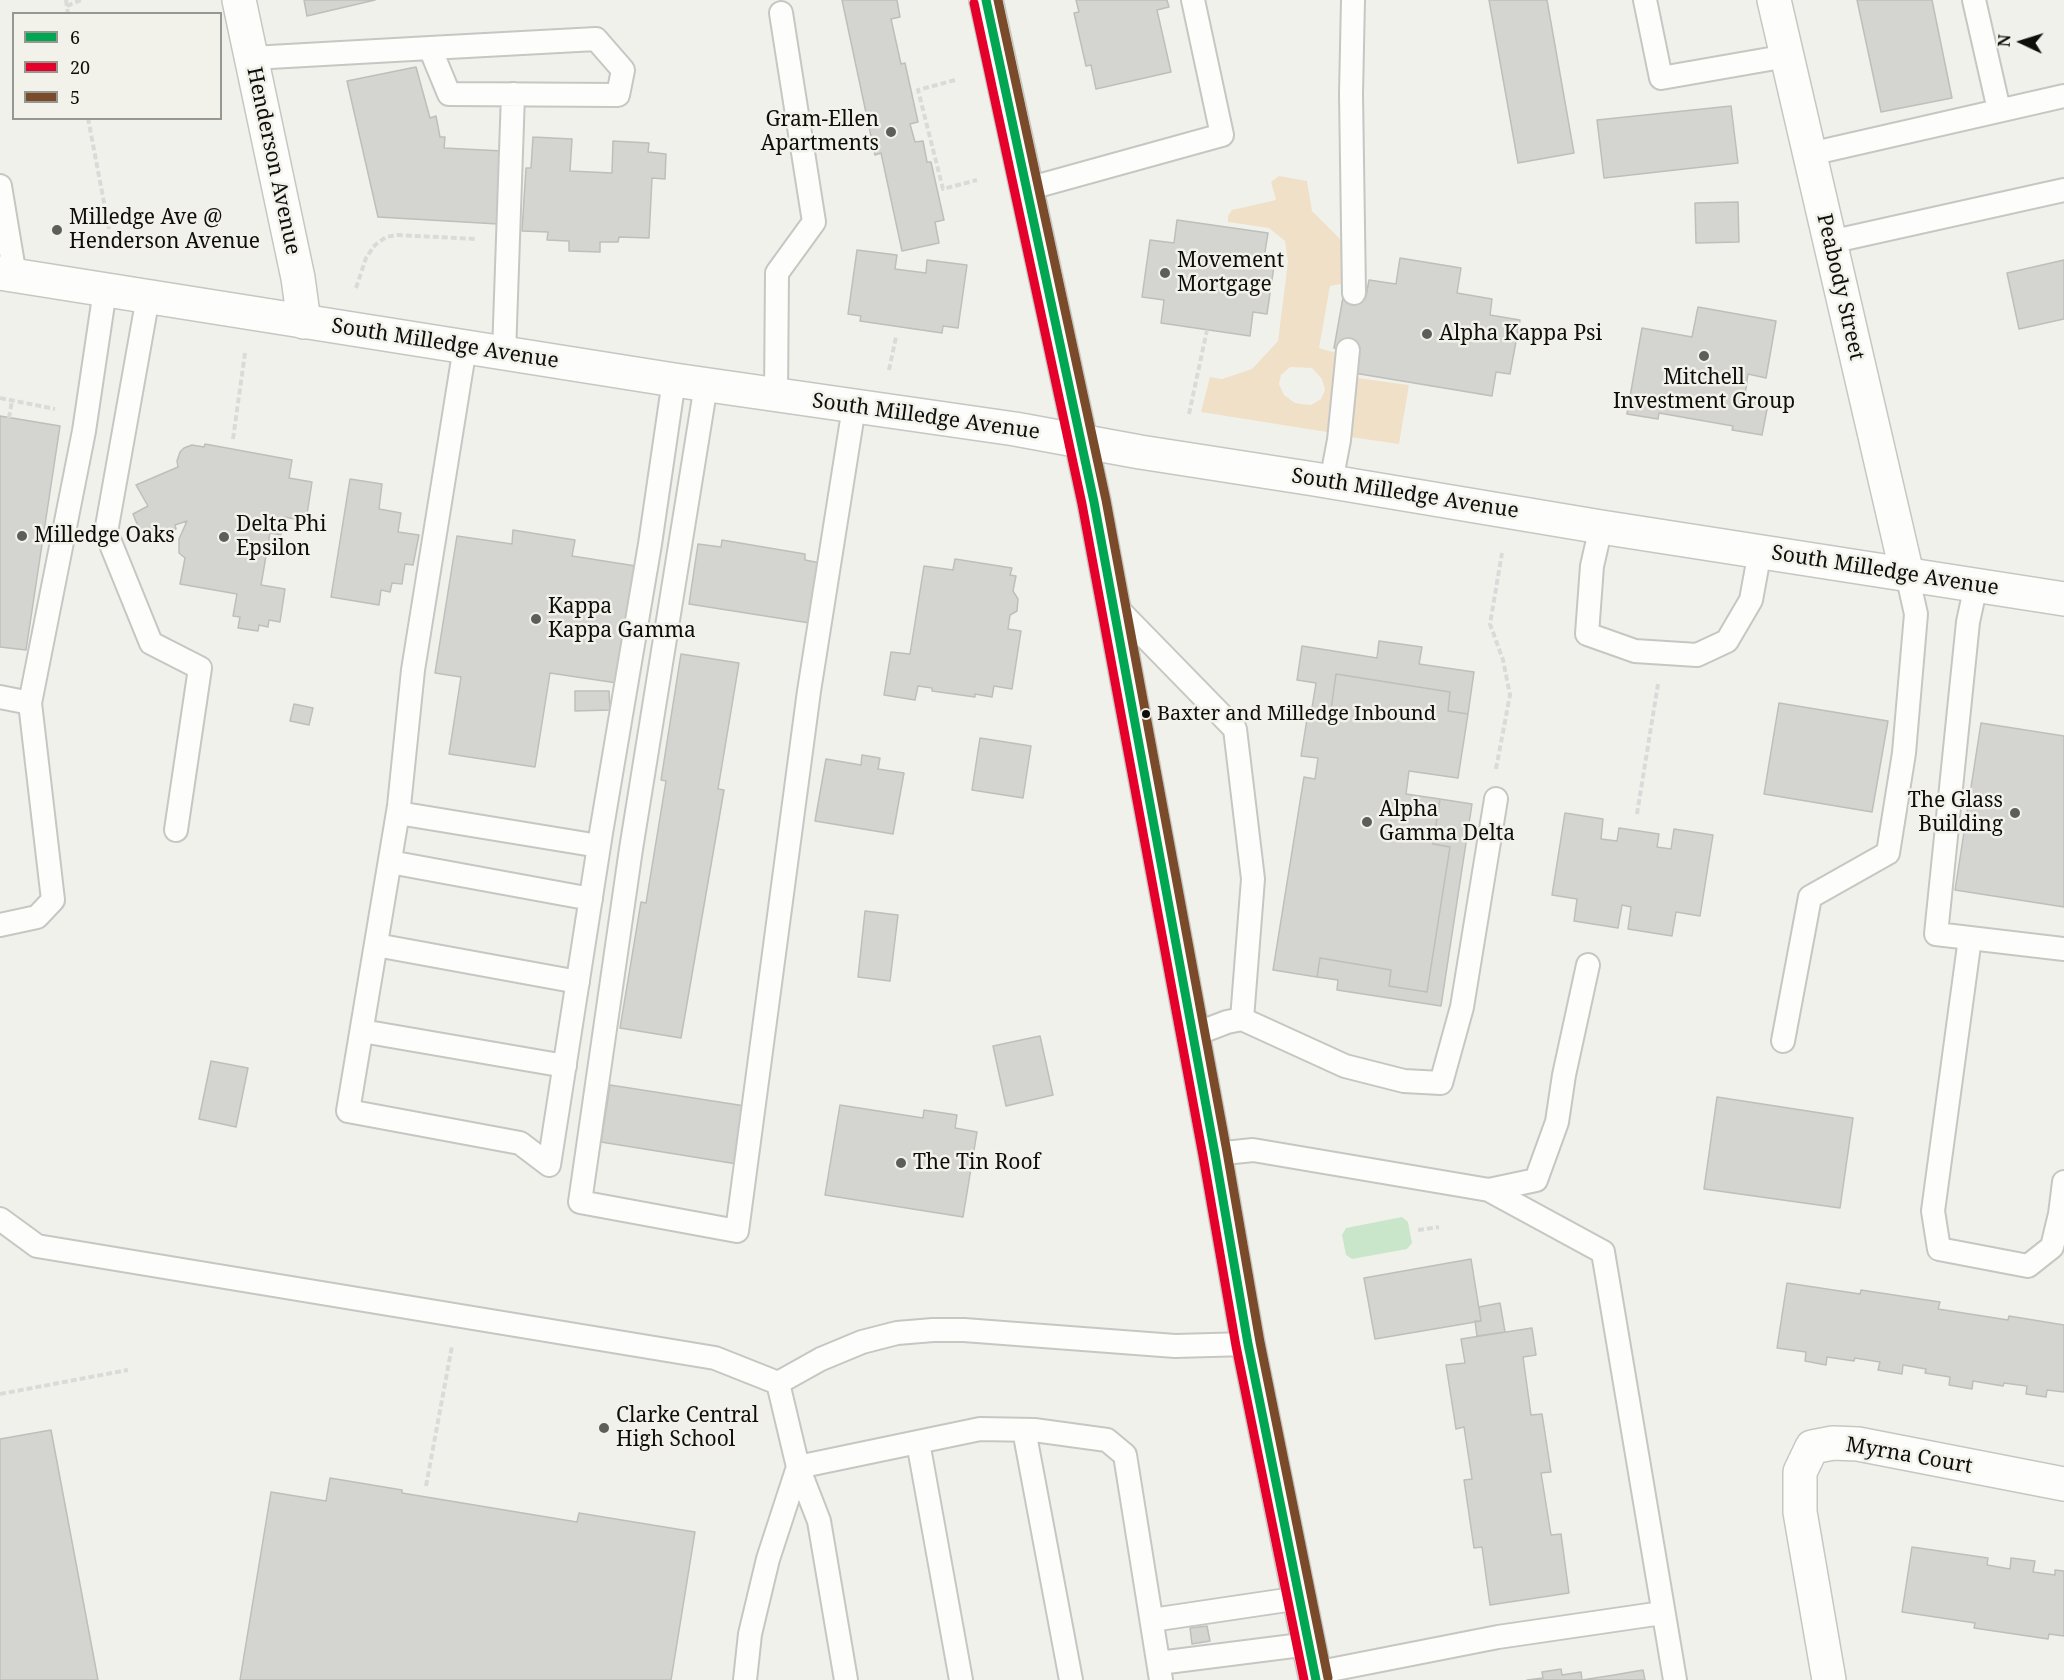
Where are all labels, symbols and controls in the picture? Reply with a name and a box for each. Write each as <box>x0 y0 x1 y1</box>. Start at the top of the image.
legend <box>12 12 222 120</box>
north arrow <box>1992 12 2052 72</box>
text: 6 <box>70 25 80 49</box>
text: N <box>1993 34 2015 48</box>
text: 20 <box>70 55 90 79</box>
street label: Henderson Avenue <box>241 65 305 257</box>
text: 5 <box>70 85 80 109</box>
place label: Gram-Ellen Apartments <box>761 107 879 157</box>
marker: Gram-Ellen Apartments <box>884 125 898 139</box>
place label: Milledge Ave @ Henderson Avenue <box>69 205 260 255</box>
street label: Peabody Street <box>1811 211 1869 363</box>
marker: Milledge Ave @ Henderson Avenue <box>50 223 64 237</box>
place label: Movement Mortgage <box>1177 248 1284 298</box>
marker: Movement Mortgage <box>1158 266 1172 280</box>
street label: South Milledge Avenue <box>330 314 560 374</box>
place label: Alpha Kappa Psi <box>1439 321 1602 347</box>
marker: Alpha Kappa Psi <box>1420 327 1434 341</box>
marker: Mitchell Investment Group <box>1697 349 1711 363</box>
place label: Mitchell Investment Group <box>1613 365 1795 415</box>
street label: South Milledge Avenue <box>811 389 1041 445</box>
street label: South Milledge Avenue <box>1290 464 1520 524</box>
place label: Delta Phi Epsilon <box>236 512 326 562</box>
place label: Milledge Oaks <box>34 523 175 549</box>
marker: Milledge Oaks <box>15 529 29 543</box>
marker: Delta Phi Epsilon <box>217 530 231 544</box>
street label: South Milledge Avenue <box>1770 541 2000 601</box>
place label: Kappa Kappa Gamma <box>548 594 696 644</box>
marker: Kappa Kappa Gamma <box>529 612 543 626</box>
place label: Baxter and Milledge Inbound <box>1157 702 1436 726</box>
marker: Baxter and Milledge Inbound <box>1140 708 1152 720</box>
place label: The Glass Building <box>1908 788 2003 838</box>
place label: Alpha Gamma Delta <box>1379 797 1515 847</box>
marker: The Glass Building <box>2008 806 2022 820</box>
marker: Alpha Gamma Delta <box>1360 815 1374 829</box>
place label: The Tin Roof <box>913 1150 1040 1176</box>
marker: The Tin Roof <box>894 1156 908 1170</box>
place label: Clarke Central High School <box>616 1403 759 1453</box>
marker: Clarke Central High School <box>597 1421 611 1435</box>
street label: Myrna Court <box>1844 1432 1974 1480</box>

